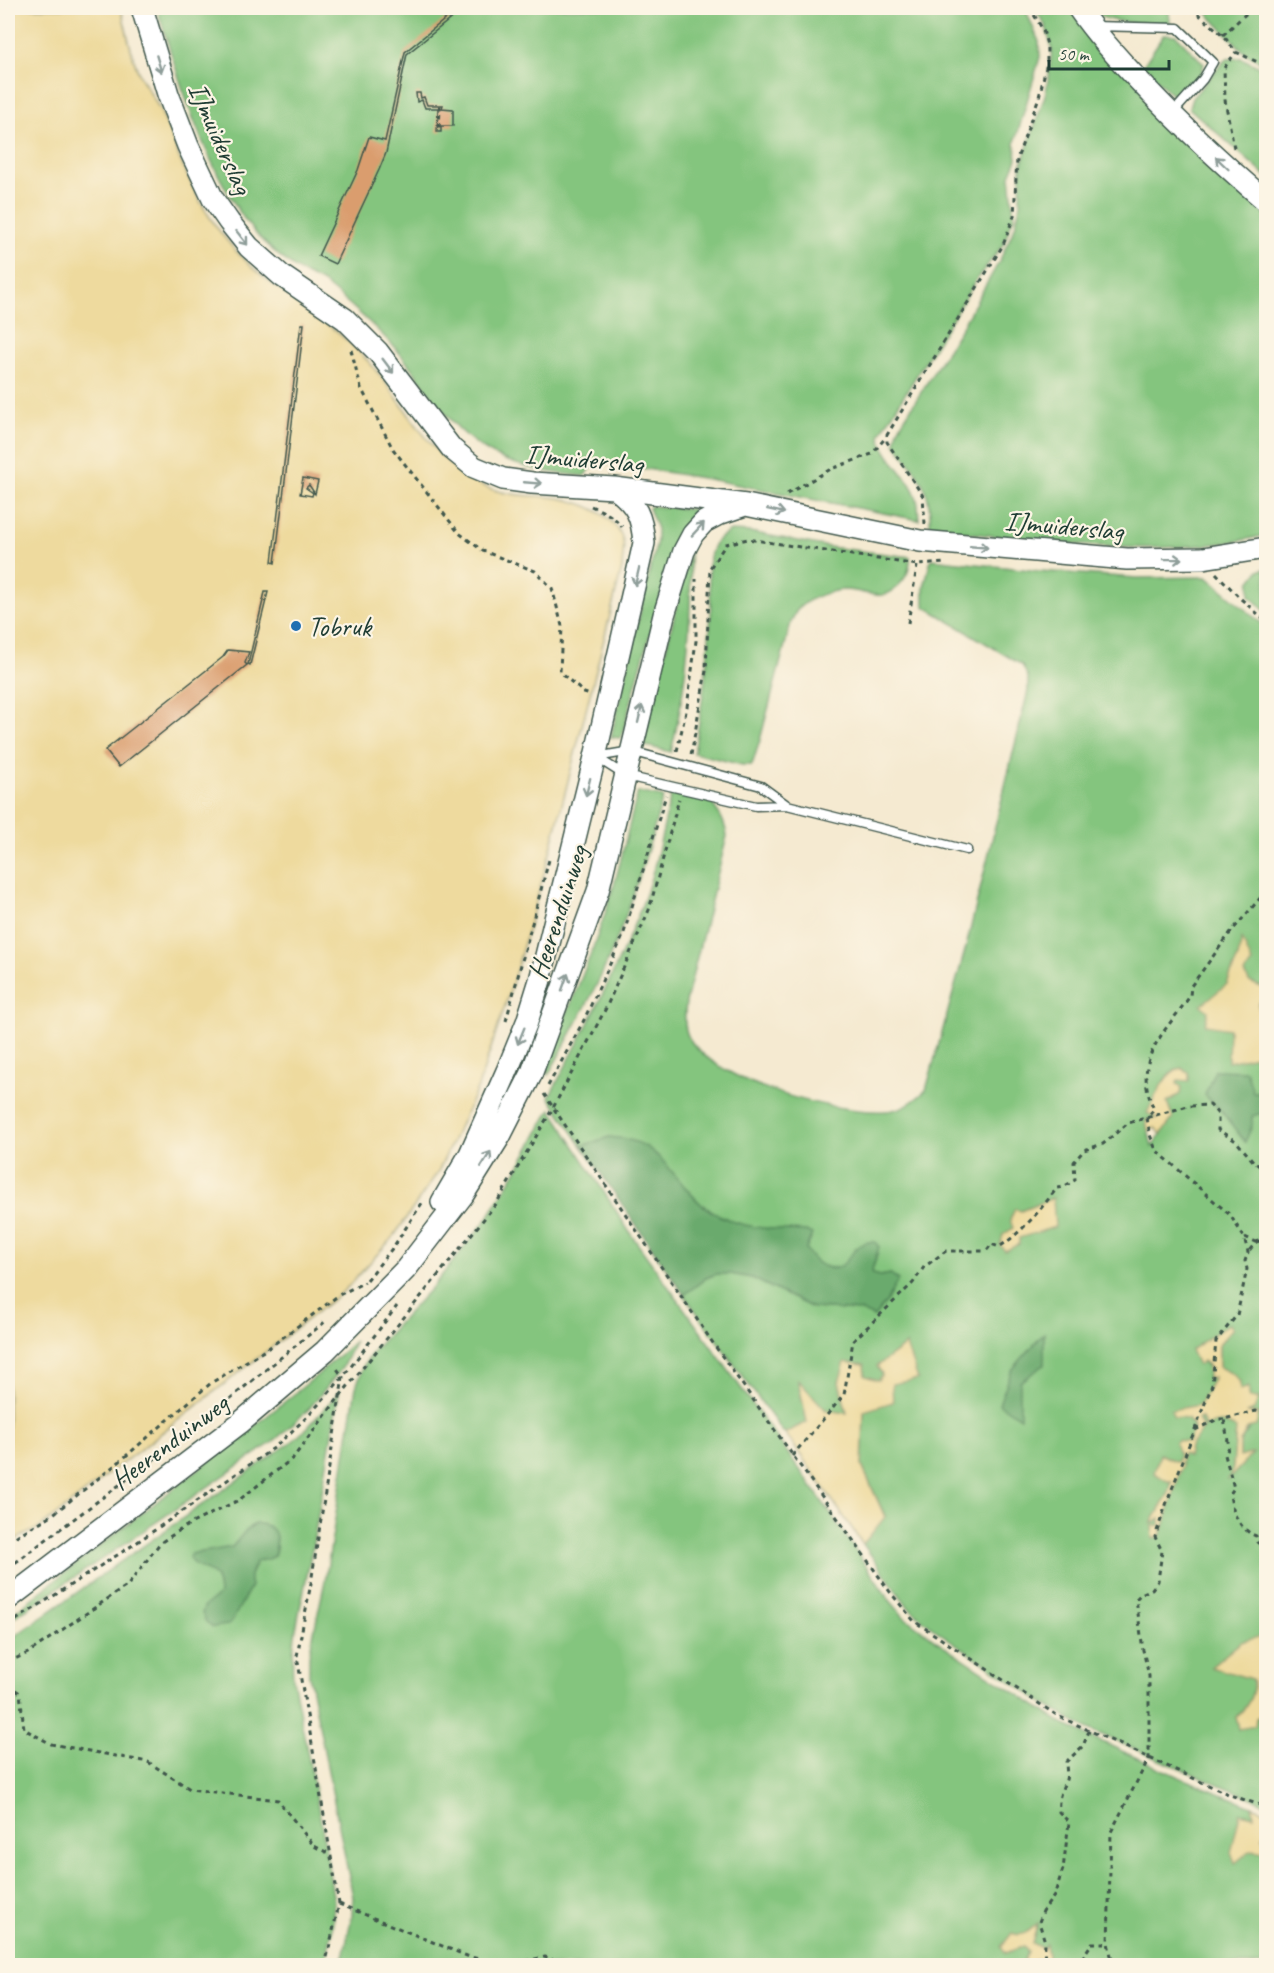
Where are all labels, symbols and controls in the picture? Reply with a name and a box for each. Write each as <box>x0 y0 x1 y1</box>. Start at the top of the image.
scale bar <box>1049 33 1169 71</box>
text: 50 m <box>1058 43 1091 65</box>
one-way arrow <box>154 54 165 73</box>
street label: IJmuiderslag <box>180 77 262 201</box>
one-way arrow <box>1214 156 1229 170</box>
one-way arrow <box>236 230 248 246</box>
one-way arrow <box>382 357 395 373</box>
street label: IJmuiderslag <box>523 436 647 481</box>
one-way arrow <box>522 478 542 489</box>
street label: IJmuiderslag <box>1003 503 1127 548</box>
one-way arrow <box>765 506 785 517</box>
one-way arrow <box>691 522 705 537</box>
one-way arrow <box>968 542 988 553</box>
one-way arrow <box>1163 553 1183 565</box>
one-way arrow <box>631 567 642 586</box>
place label: Tobruk <box>308 609 373 644</box>
marker: Tobruk <box>289 619 303 633</box>
one-way arrow <box>635 704 647 723</box>
one-way arrow <box>581 778 593 797</box>
street label: Heerenduinweg <box>519 839 596 983</box>
one-way arrow <box>561 973 572 992</box>
one-way arrow <box>515 1027 526 1045</box>
one-way arrow <box>480 1151 492 1168</box>
street label: Heerenduinweg <box>103 1385 237 1497</box>

